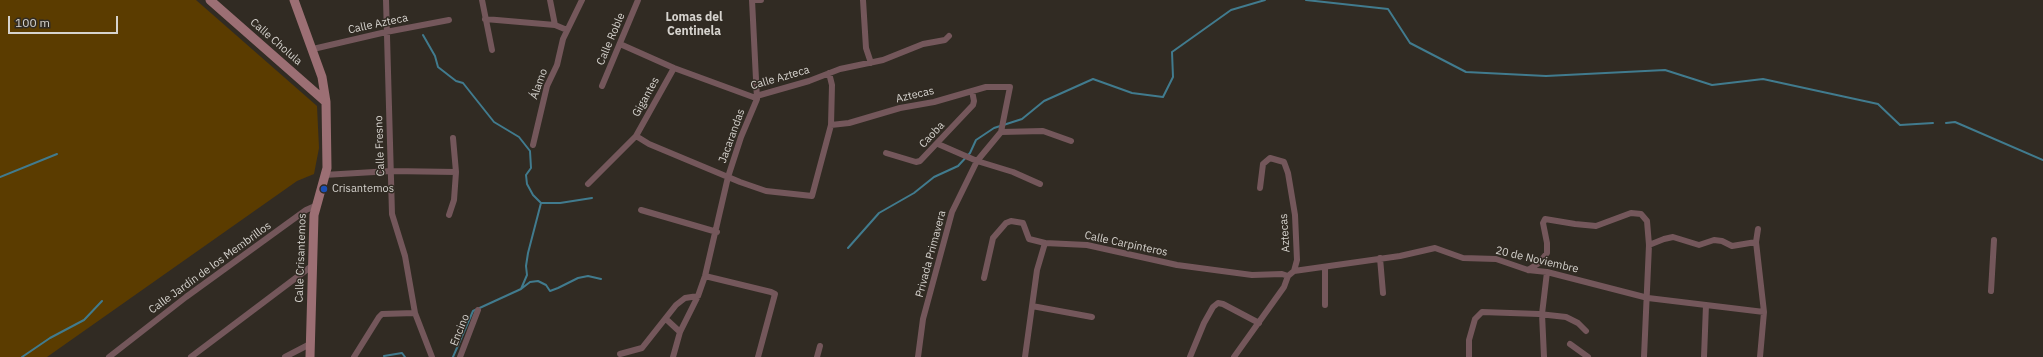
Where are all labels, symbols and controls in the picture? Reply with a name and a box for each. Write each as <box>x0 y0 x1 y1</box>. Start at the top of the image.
scale bar <box>10 8 120 34</box>
street label: Calle Azteca <box>347 11 409 37</box>
street label: Calle Roble <box>594 11 628 67</box>
district label: Lomas del Centinela <box>665 11 723 39</box>
text: 100 m <box>15 15 50 30</box>
street label: Calle Cholula <box>247 16 305 68</box>
street label: Calle Azteca <box>749 63 811 93</box>
street label: Álamo <box>528 67 550 101</box>
street label: Gigantes <box>630 75 662 119</box>
street label: Aztecas <box>895 84 935 106</box>
street label: Jacarandas <box>716 107 748 165</box>
street label: Calle Fresno <box>372 115 388 177</box>
street label: Caoba <box>917 119 947 151</box>
place label: Crisantemos <box>332 182 394 196</box>
marker: Crisantemos <box>319 184 329 194</box>
street label: Privada Primavera <box>913 209 949 299</box>
street label: Calle Crisantemos <box>293 213 309 303</box>
street label: Aztecas <box>1277 213 1293 253</box>
street label: Calle Jardín de los Membrillos <box>146 219 274 317</box>
street label: Calle Carpinteros <box>1083 229 1169 259</box>
street label: 20 de Noviembre <box>1494 244 1580 276</box>
street label: Encino <box>448 312 472 348</box>

